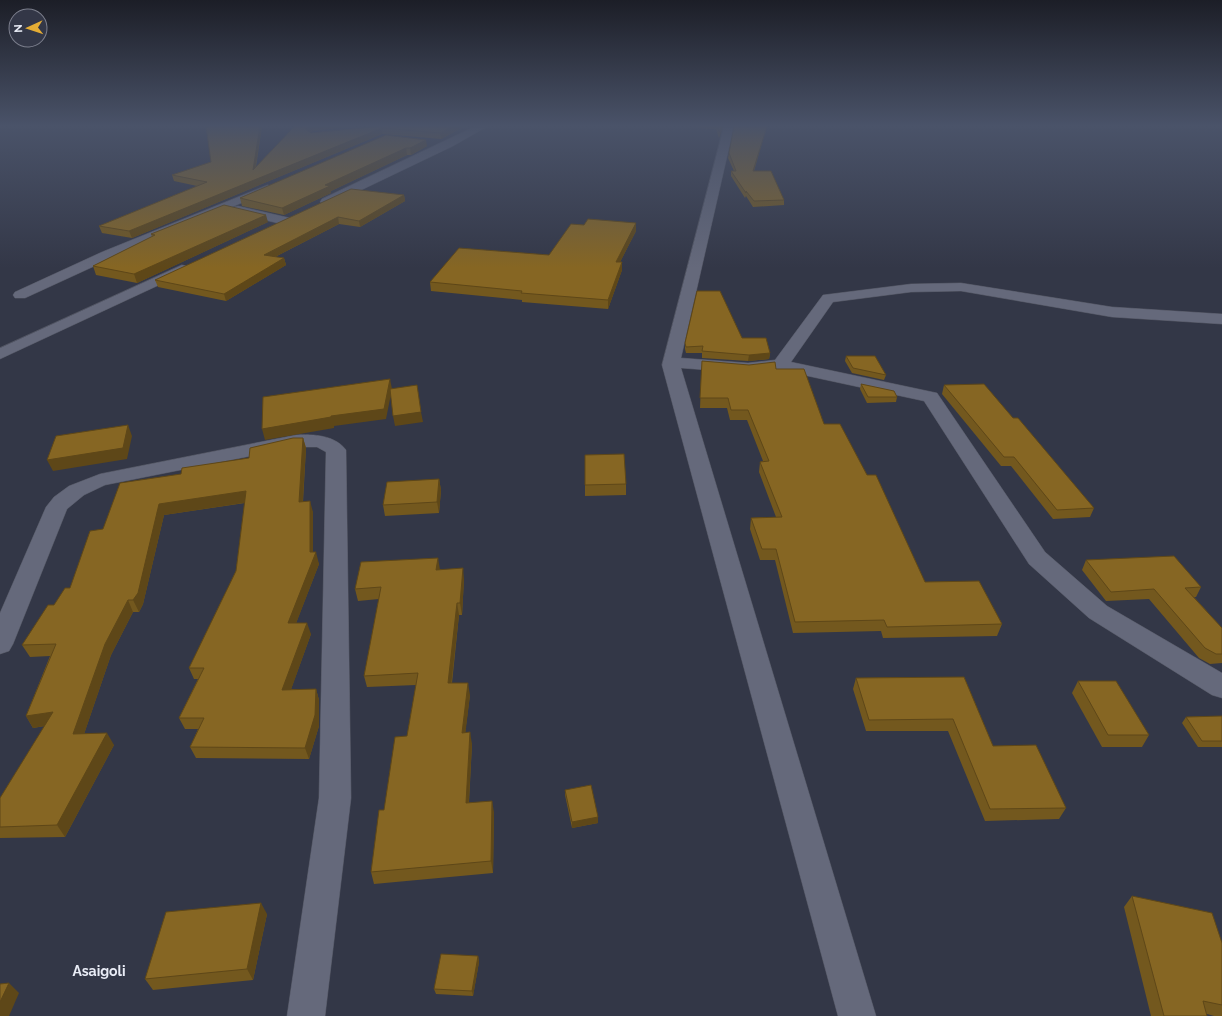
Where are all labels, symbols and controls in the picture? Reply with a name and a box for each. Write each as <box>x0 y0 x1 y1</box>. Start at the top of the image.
north arrow <box>8 8 48 48</box>
text: N <box>12 24 25 33</box>
district label: Asaigoli <box>72 963 126 979</box>

